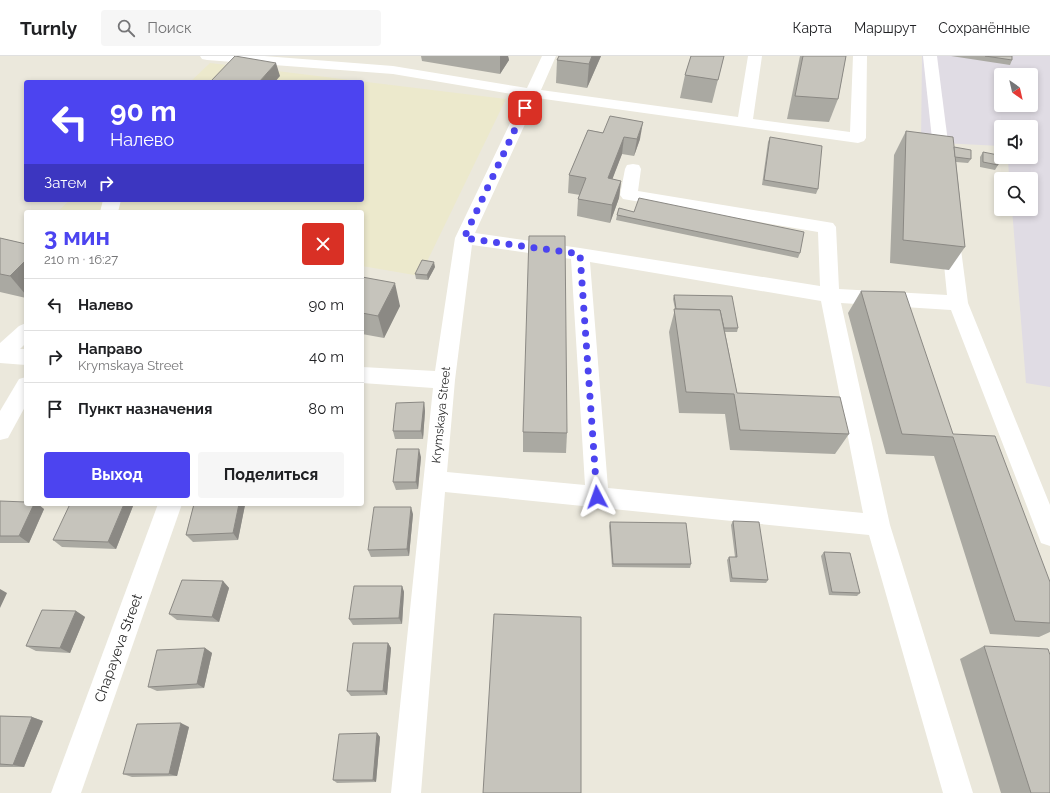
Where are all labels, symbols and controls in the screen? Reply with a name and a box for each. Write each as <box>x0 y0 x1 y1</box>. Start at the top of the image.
search box <box>101 10 381 46</box>
text: Turnly <box>20 17 77 39</box>
icon: search <box>115 17 137 39</box>
text: Поиск <box>147 19 192 37</box>
text: Карта <box>793 20 832 36</box>
text: Маршрут <box>854 20 916 36</box>
text: Сохранённые <box>938 20 1030 36</box>
north arrow <box>994 68 1038 112</box>
map controls <box>994 68 1038 216</box>
pin <box>508 91 542 125</box>
text: 90 m <box>110 95 176 128</box>
icon: left <box>44 96 96 148</box>
icon: arrive <box>514 97 536 119</box>
button: sound <box>994 120 1038 164</box>
text: Налево <box>110 129 174 150</box>
icon: right <box>95 172 117 194</box>
button: search <box>994 172 1038 216</box>
text: Затем <box>44 174 87 192</box>
text: 3 мин <box>44 222 110 251</box>
button: close <box>302 223 344 265</box>
text: 210 m · 16:27 <box>44 252 118 267</box>
icon: left <box>44 294 66 316</box>
text: Налево <box>78 296 133 314</box>
text: 90 m <box>308 296 344 314</box>
text: Направо <box>78 340 142 358</box>
icon: right <box>44 346 66 368</box>
text: 40 m <box>309 348 344 366</box>
text: Krymskaya Street <box>78 358 183 373</box>
street label: Krymskaya Street <box>429 366 453 464</box>
icon: arrive <box>44 398 66 420</box>
text: Пункт назначения <box>78 400 212 418</box>
text: 80 m <box>308 400 344 418</box>
button: Выход <box>44 452 190 498</box>
button: Поделиться <box>198 452 344 498</box>
position arrow <box>576 476 618 518</box>
street label: Chapayeva Street <box>91 591 145 704</box>

